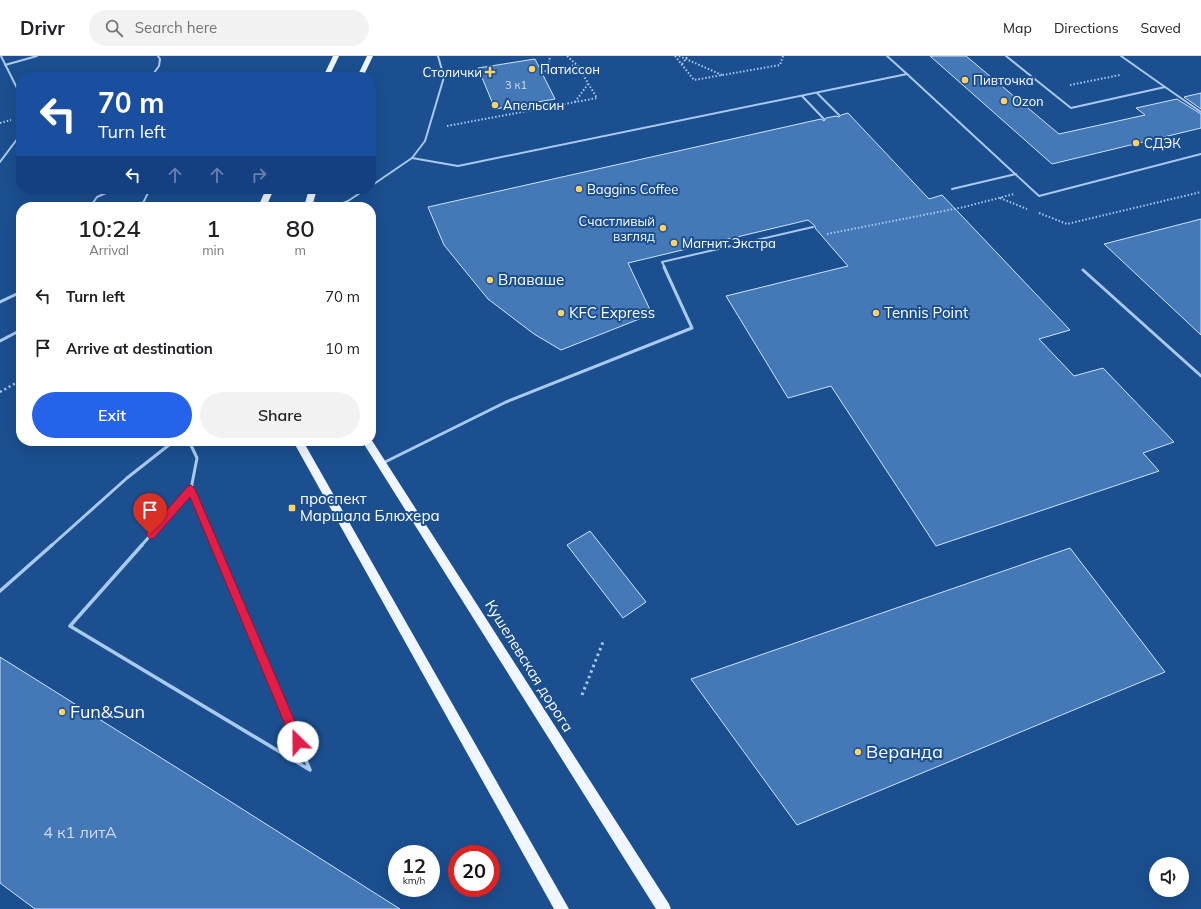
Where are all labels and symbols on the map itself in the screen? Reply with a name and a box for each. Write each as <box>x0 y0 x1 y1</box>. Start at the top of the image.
place label: Патиссон <box>540 61 600 77</box>
place label: Столички <box>422 64 482 80</box>
marker: Патиссон <box>527 64 537 74</box>
marker: Столички <box>485 67 495 77</box>
place label: Пивточка <box>973 72 1034 88</box>
marker: Пивточка <box>960 75 970 85</box>
house number: 3 к1 <box>505 78 527 92</box>
place label: Ozon <box>1012 93 1044 109</box>
marker: Ozon <box>999 96 1009 106</box>
place label: Апельсин <box>503 97 564 113</box>
marker: Апельсин <box>490 100 500 110</box>
place label: СДЭК <box>1144 135 1181 151</box>
marker: СДЭК <box>1131 138 1141 148</box>
place label: Baggins Coffee <box>587 181 678 197</box>
marker: Baggins Coffee <box>574 184 584 194</box>
place label: Счастливый взгляд <box>578 213 655 244</box>
marker: Счастливый взгляд <box>658 223 668 233</box>
place label: Магнит Экстра <box>682 235 776 251</box>
marker: Магнит Экстра <box>669 238 679 248</box>
place label: Влаваше <box>498 270 564 289</box>
marker: Влаваше <box>485 275 495 285</box>
place label: KFC Express <box>569 303 655 322</box>
place label: Tennis Point <box>884 303 968 322</box>
marker: KFC Express <box>556 308 566 318</box>
marker: Tennis Point <box>871 308 881 318</box>
place label: проспект Маршала Блюхера <box>300 489 440 525</box>
pin <box>133 493 167 534</box>
marker: проспект Маршала Блюхера <box>287 503 297 513</box>
street label: Кушелевская дорога <box>481 596 578 735</box>
place label: Fun&Sun <box>70 700 145 723</box>
marker: Fun&Sun <box>57 707 67 717</box>
position arrow <box>277 721 319 763</box>
place label: Веранда <box>866 740 943 763</box>
marker: Веранда <box>853 747 863 757</box>
house number: 4 к1 литА <box>43 822 117 842</box>
speed limit sign: 20 <box>448 845 500 897</box>

